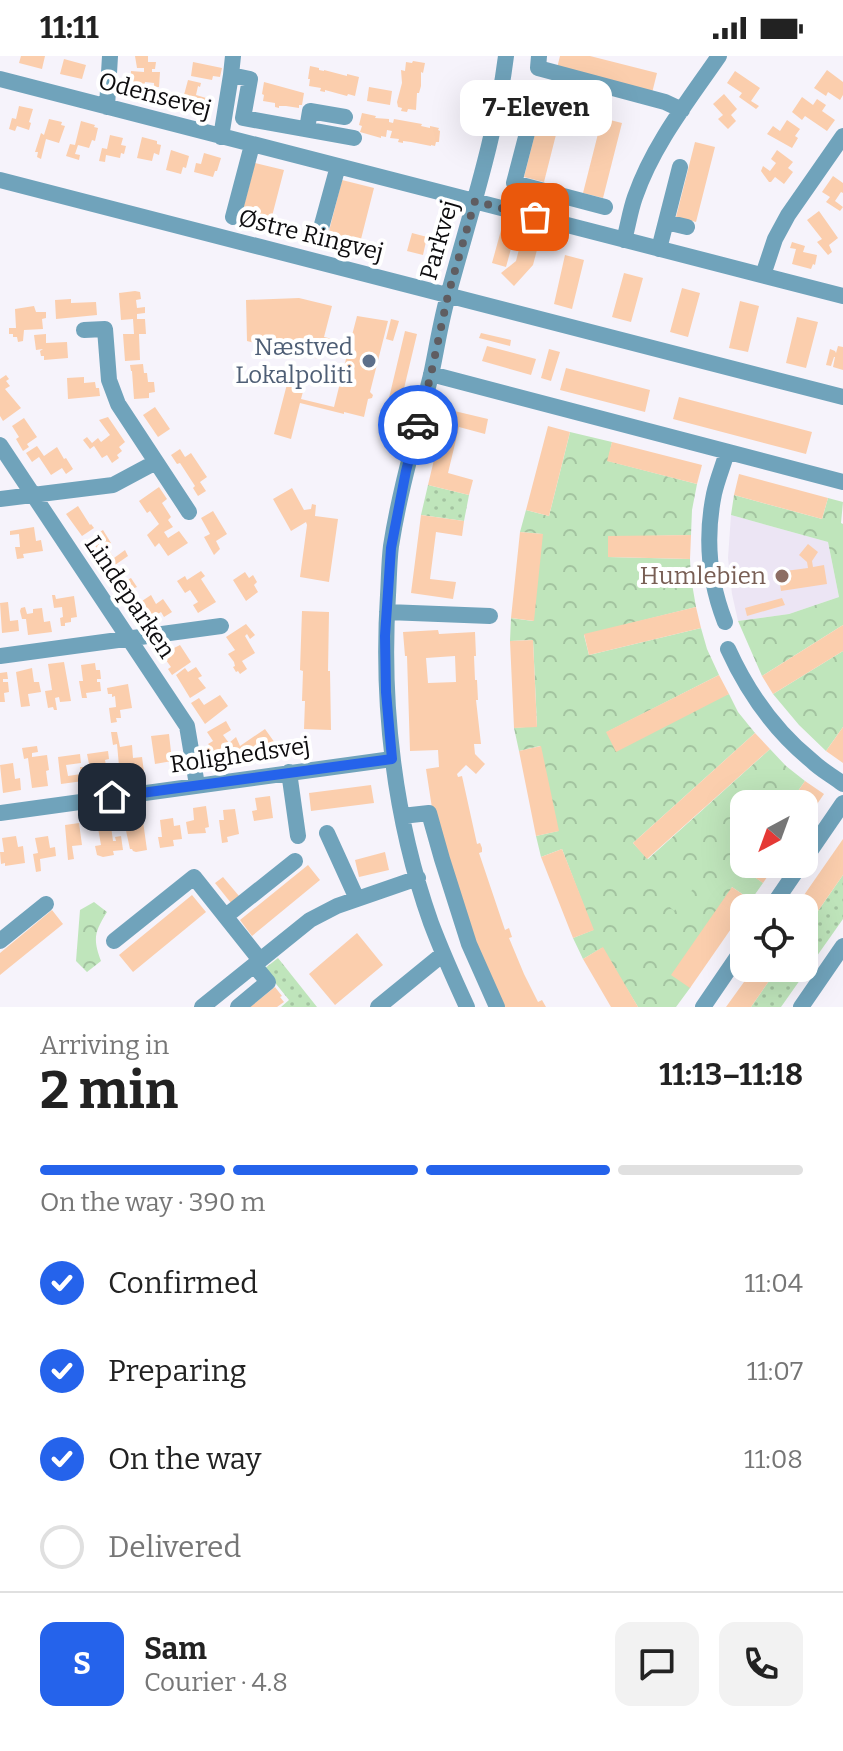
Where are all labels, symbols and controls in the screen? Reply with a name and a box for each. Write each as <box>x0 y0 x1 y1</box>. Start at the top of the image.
text: 11:11 <box>40 10 99 46</box>
street label: Odensevej <box>95 66 215 124</box>
callout: 7-Eleven <box>459 81 611 137</box>
text: 7-Eleven <box>482 92 590 123</box>
pin <box>501 183 569 251</box>
icon: bag <box>513 195 557 239</box>
street label: Parkvej <box>414 197 464 283</box>
street label: Østre Ringvej <box>236 203 386 267</box>
place label: Næstved Lokalpoliti <box>235 333 353 389</box>
marker: Næstved Lokalpoliti <box>360 352 378 370</box>
courier <box>378 385 458 465</box>
icon: car <box>396 403 440 447</box>
street label: Lindeparken <box>79 531 181 663</box>
place label: Humlebien <box>640 562 766 590</box>
marker: Humlebien <box>773 567 791 585</box>
street label: Rolighedsvej <box>168 731 312 779</box>
pin <box>78 763 146 831</box>
icon: home <box>90 775 134 819</box>
north arrow <box>730 790 818 878</box>
map controls <box>730 790 818 982</box>
button: locate <box>730 894 818 982</box>
text: Arriving in <box>40 1030 169 1061</box>
text: 11:13–11:18 <box>659 1057 803 1093</box>
text: 2 min <box>40 1059 178 1122</box>
text: On the way · 390 m <box>40 1187 265 1218</box>
icon: check <box>40 1261 84 1305</box>
text: Confirmed <box>108 1265 258 1301</box>
text: 11:04 <box>745 1268 803 1299</box>
icon: check <box>40 1349 84 1393</box>
text: Preparing <box>108 1353 246 1389</box>
text: 11:07 <box>747 1356 803 1387</box>
icon: check <box>40 1437 84 1481</box>
text: On the way <box>108 1441 261 1477</box>
text: 11:08 <box>744 1444 803 1475</box>
text: Delivered <box>108 1529 241 1565</box>
button: chat <box>615 1622 699 1706</box>
button: phone <box>719 1622 803 1706</box>
text: Sam <box>144 1631 207 1667</box>
text: S <box>73 1646 91 1682</box>
text: Courier · 4.8 <box>144 1667 288 1698</box>

